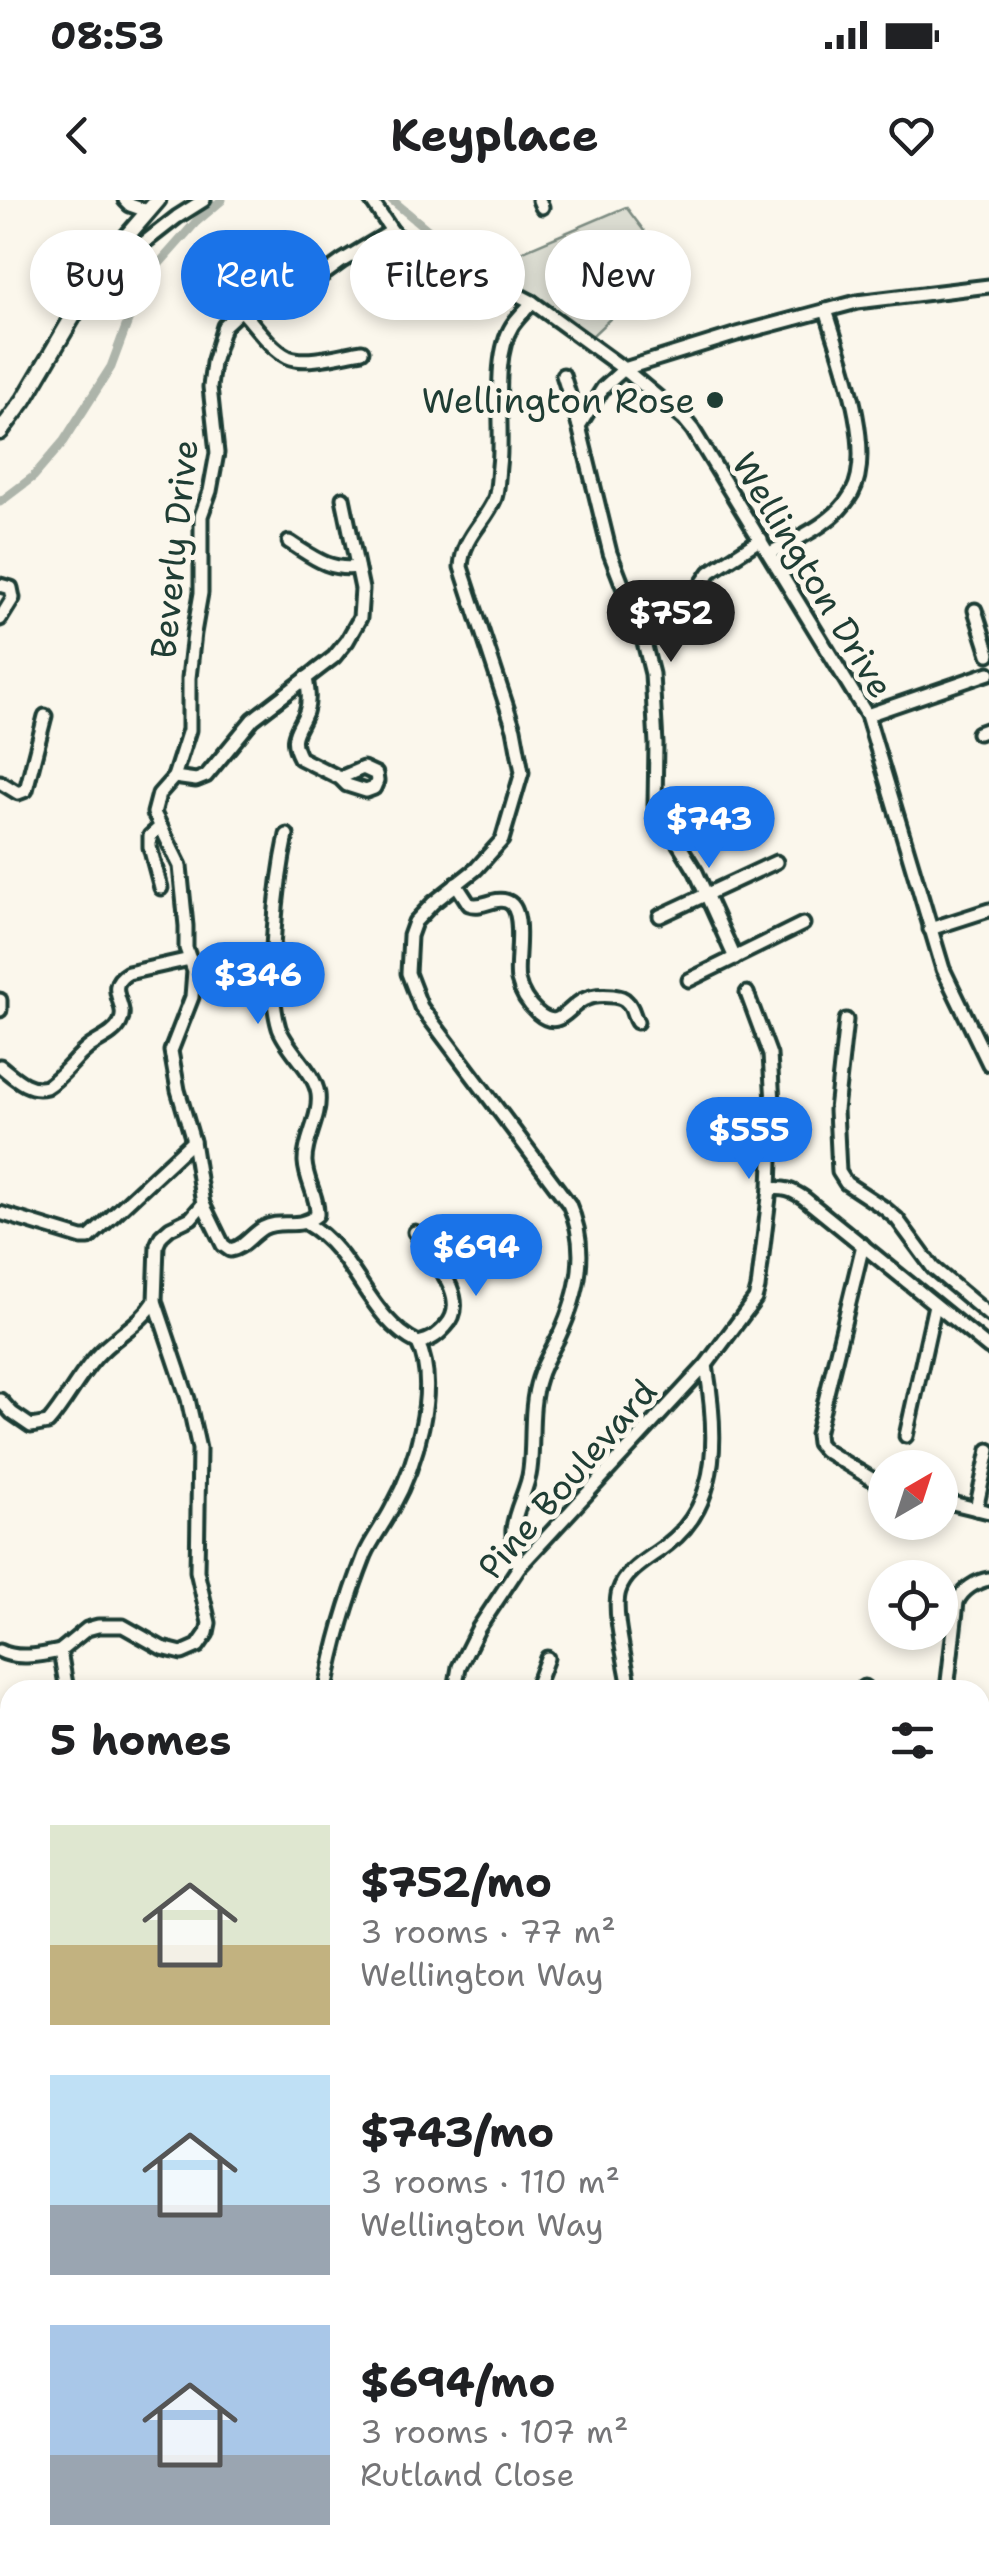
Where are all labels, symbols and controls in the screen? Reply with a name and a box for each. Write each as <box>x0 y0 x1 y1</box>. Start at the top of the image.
text: 08:53 <box>50 10 164 61</box>
text: Keyplace <box>390 105 599 165</box>
icon: back <box>50 108 105 163</box>
icon: heart <box>884 108 939 163</box>
chip: Buy <box>30 230 161 320</box>
chip: Rent <box>181 230 330 320</box>
chip: Filters <box>350 230 525 320</box>
chip: New <box>545 230 691 320</box>
place label: Wellington Rose <box>422 377 695 424</box>
marker: Wellington Rose <box>704 389 726 411</box>
street label: Beverly Drive <box>139 437 209 661</box>
street label: Wellington Drive <box>721 443 905 707</box>
pin: $752 <box>612 580 730 665</box>
text: $752 <box>629 591 713 634</box>
pin: $743 <box>650 786 768 871</box>
text: $743 <box>666 797 752 840</box>
pin: $346 <box>199 942 317 1027</box>
text: $346 <box>214 953 302 996</box>
pin: $555 <box>690 1097 808 1182</box>
text: $555 <box>708 1108 790 1151</box>
pin: $694 <box>417 1214 535 1299</box>
text: $694 <box>432 1225 520 1268</box>
street label: Pine Boulevard <box>467 1369 667 1589</box>
north arrow <box>868 1450 958 1540</box>
map controls <box>868 1450 958 1650</box>
button: locate <box>868 1560 958 1650</box>
text: 5 homes <box>50 1712 231 1768</box>
icon: filters <box>885 1713 940 1768</box>
text: $752/mo <box>360 1854 552 1910</box>
icon: home <box>130 1865 250 1985</box>
text: 3 rooms · 77 m² <box>360 1910 616 1953</box>
text: Wellington Way <box>360 1953 604 1996</box>
text: $743/mo <box>360 2104 554 2160</box>
icon: home <box>130 2115 250 2235</box>
text: 3 rooms · 110 m² <box>360 2160 620 2203</box>
text: Wellington Way <box>360 2203 604 2246</box>
text: $694/mo <box>360 2354 556 2410</box>
icon: home <box>130 2365 250 2485</box>
text: 3 rooms · 107 m² <box>360 2410 628 2453</box>
text: Rutland Close <box>360 2453 575 2496</box>

